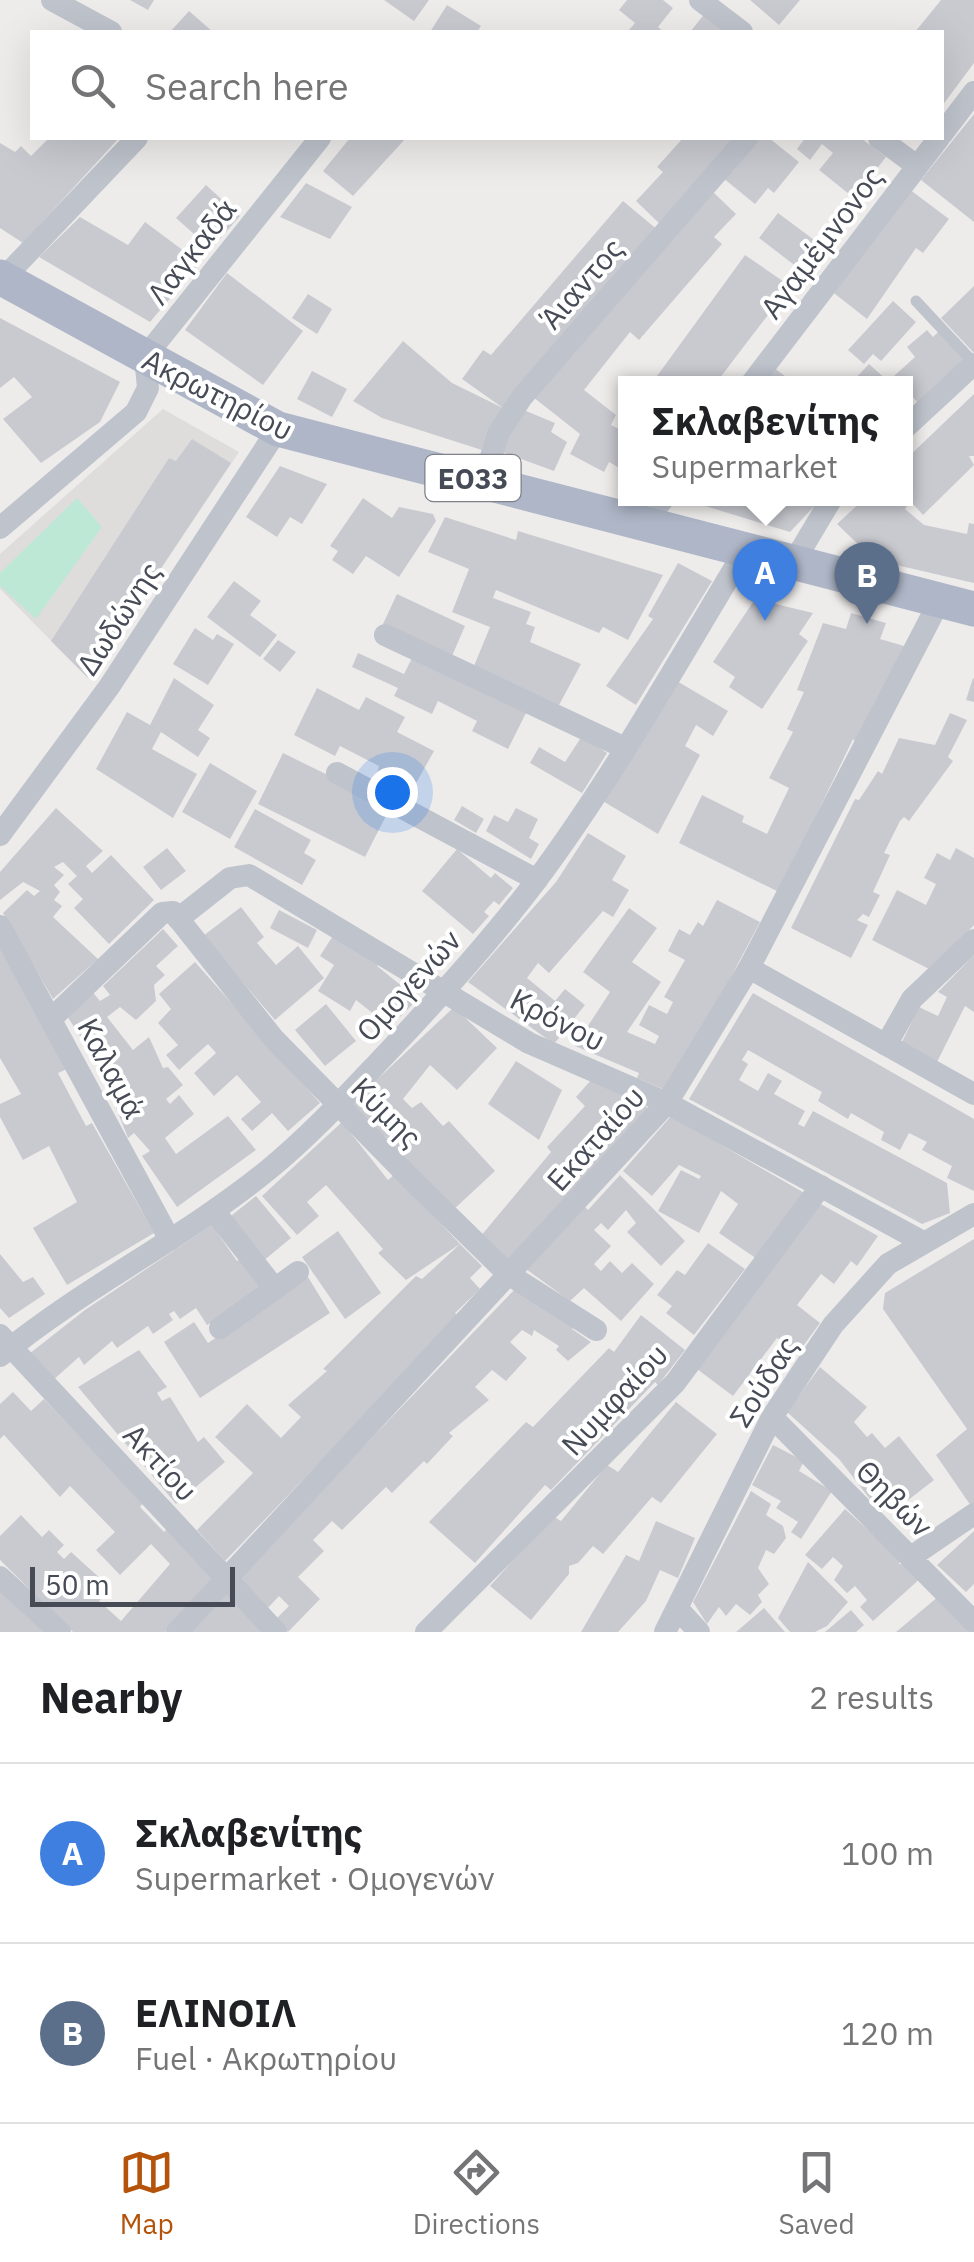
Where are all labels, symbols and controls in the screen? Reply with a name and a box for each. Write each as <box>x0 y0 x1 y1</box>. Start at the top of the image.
search box <box>30 30 944 140</box>
icon: search <box>65 58 120 113</box>
text: Search here <box>145 61 349 110</box>
street label: Αγαμέμνονος <box>751 158 891 326</box>
street label: Λαγκαδά <box>138 190 244 312</box>
street label: Άιαντος <box>531 229 631 337</box>
street label: Ακρωτηρίου <box>136 339 300 449</box>
popup <box>618 376 913 506</box>
text: Σκλαβενίτης <box>652 396 879 445</box>
text: Supermarket <box>652 445 838 487</box>
road number: ΕΟ33 <box>426 455 520 501</box>
pin: A <box>732 538 798 621</box>
pin: B <box>834 542 900 624</box>
street label: Δωδώνης <box>67 554 169 682</box>
your location <box>367 767 418 818</box>
street label: Ομογενών <box>347 921 469 1049</box>
street label: Κρόνου <box>504 979 612 1059</box>
street label: Καλαμά <box>69 1011 155 1125</box>
street label: Κύμης <box>343 1068 431 1156</box>
street label: Εκαταίου <box>538 1077 652 1199</box>
street label: Σούδας <box>720 1328 806 1434</box>
street label: Νυμφαίου <box>552 1335 676 1463</box>
street label: Ακτίου <box>115 1415 207 1509</box>
street label: Θηβών <box>848 1451 942 1545</box>
scale bar <box>30 1562 235 1606</box>
text: 50 m <box>45 1566 110 1603</box>
text: Nearby <box>40 1670 182 1725</box>
text: 2 results <box>809 1676 934 1718</box>
text: Σκλαβενίτης <box>135 1808 363 1857</box>
text: A <box>62 1832 83 1874</box>
text: 100 m <box>841 1832 934 1874</box>
text: Supermarket · Ομογενών <box>135 1857 495 1899</box>
text: ΕΛΙΝΟΙΛ <box>135 1988 297 2037</box>
text: B <box>62 2012 83 2054</box>
text: 120 m <box>841 2012 934 2054</box>
text: Fuel · Ακρωτηρίου <box>135 2037 397 2079</box>
tab: Map <box>119 2145 174 2242</box>
tab: Directions <box>413 2145 540 2242</box>
tab: Saved <box>779 2145 855 2242</box>

